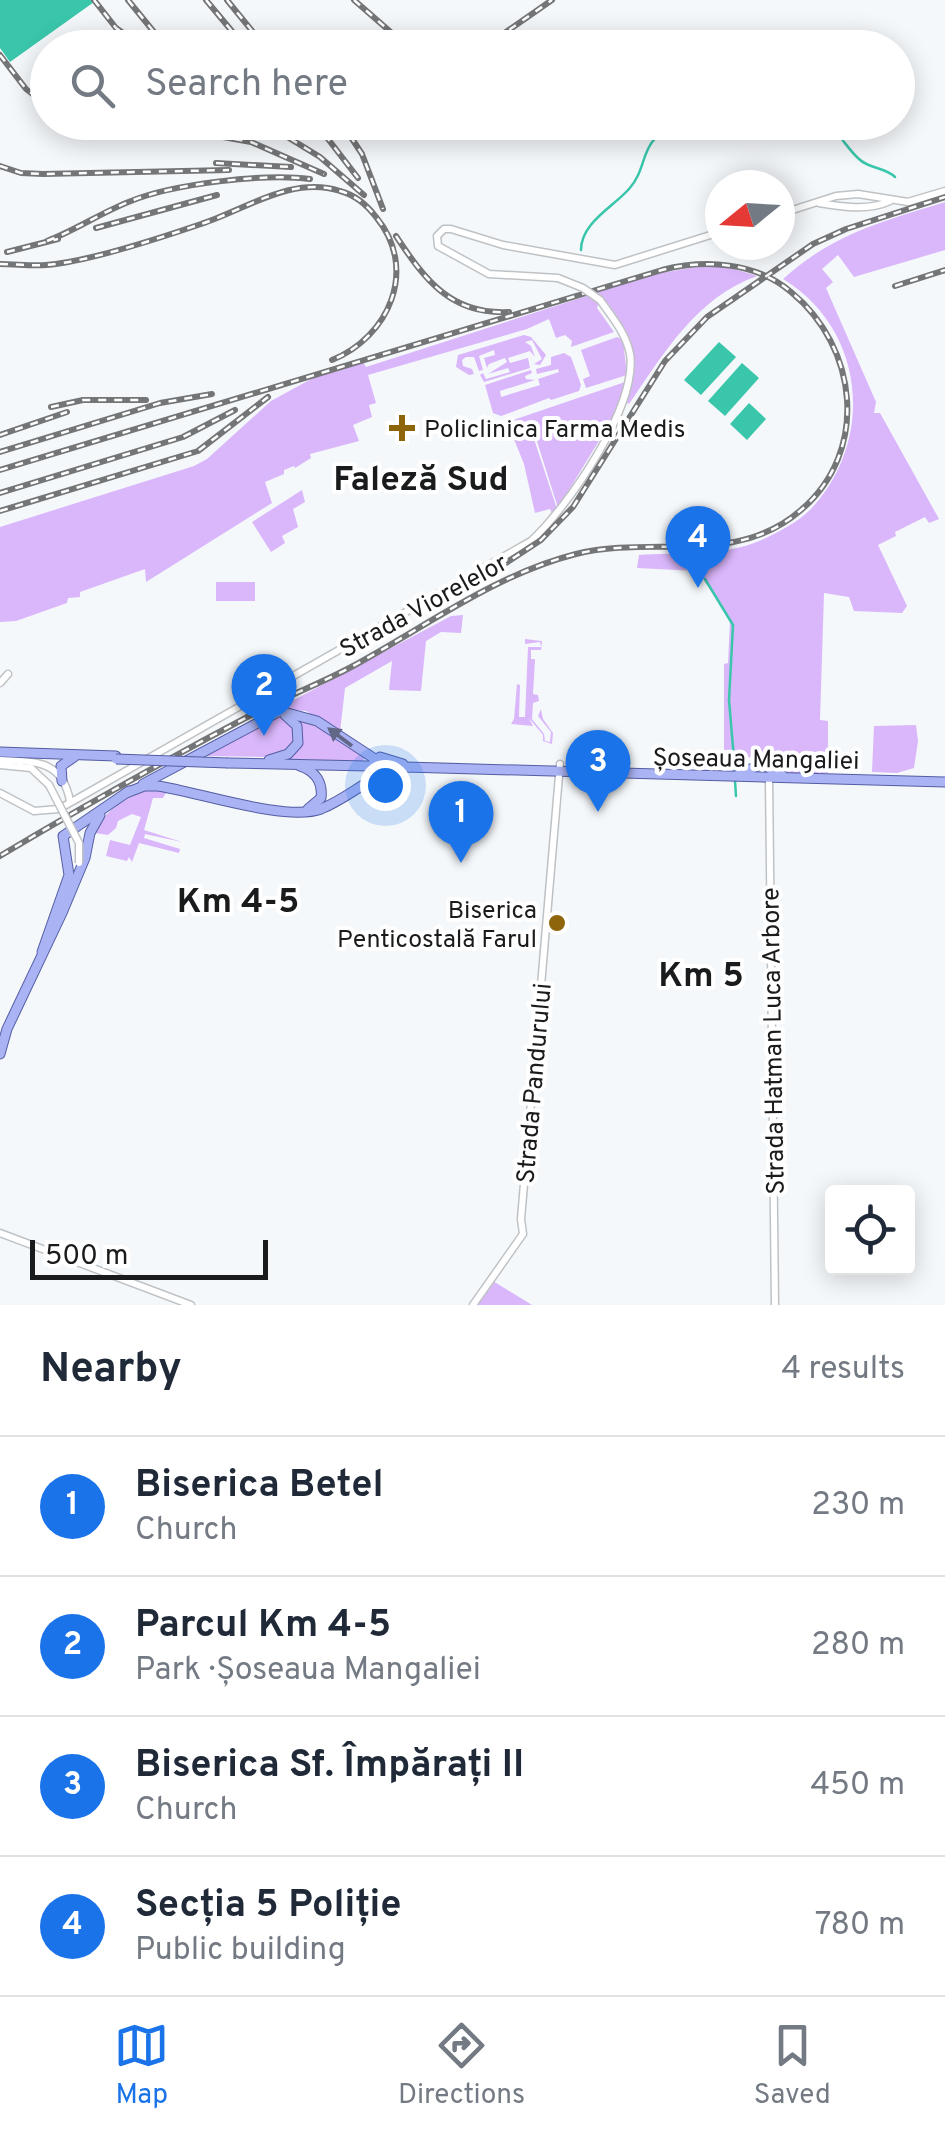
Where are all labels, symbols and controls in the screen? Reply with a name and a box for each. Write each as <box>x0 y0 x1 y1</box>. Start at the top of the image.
search box <box>30 30 915 140</box>
icon: search <box>65 58 120 113</box>
text: Search here <box>145 61 348 110</box>
north arrow <box>705 170 795 260</box>
marker: Policlinica Farma Medis <box>389 415 415 441</box>
place label: Policlinica Farma Medis <box>424 415 685 447</box>
district label: Faleză Sud <box>333 459 509 503</box>
pin: 4 <box>666 506 730 588</box>
street label: Strada Viorelelor <box>335 548 514 667</box>
pin: 2 <box>232 654 296 736</box>
one-way arrow <box>327 728 353 748</box>
pin: 3 <box>566 730 630 812</box>
street label: Șoseaua Mangaliei <box>652 743 860 779</box>
your location <box>360 760 411 811</box>
pin: 1 <box>428 780 494 863</box>
district label: Km 4-5 <box>177 881 299 925</box>
street label: Strada Hatman Luca Arbore <box>756 887 794 1195</box>
place label: Biserica Penticostală Farul <box>337 896 537 957</box>
marker: Biserica Penticostală Farul <box>546 912 568 934</box>
district label: Km 5 <box>658 955 744 999</box>
street label: Strada Pandurului <box>511 982 561 1185</box>
map controls <box>825 1185 915 1275</box>
button: locate <box>825 1185 915 1275</box>
scale bar <box>30 1235 268 1280</box>
text: 500 m <box>45 1239 128 1275</box>
text: Nearby <box>40 1344 182 1397</box>
text: 4 results <box>781 1350 905 1390</box>
text: Biserica Betel <box>135 1462 383 1511</box>
text: 1 <box>66 1486 79 1526</box>
text: 230 m <box>811 1486 905 1526</box>
text: Church <box>135 1511 238 1551</box>
text: Parcul Km 4-5 <box>135 1602 391 1651</box>
text: 2 <box>63 1626 82 1666</box>
text: 280 m <box>811 1626 905 1666</box>
text: Park · Șoseaua Mangaliei <box>135 1651 481 1691</box>
text: Biserica Sf. Împărați II <box>135 1742 524 1791</box>
text: 3 <box>63 1766 82 1806</box>
text: 450 m <box>810 1766 905 1806</box>
text: Church <box>135 1791 238 1831</box>
text: Secția 5 Poliție <box>135 1882 401 1931</box>
text: 4 <box>62 1906 83 1946</box>
text: 780 m <box>815 1906 905 1946</box>
text: Public building <box>135 1931 346 1971</box>
tab: Map <box>114 2018 169 2114</box>
tab: Directions <box>398 2018 525 2114</box>
tab: Saved <box>754 2018 831 2114</box>

